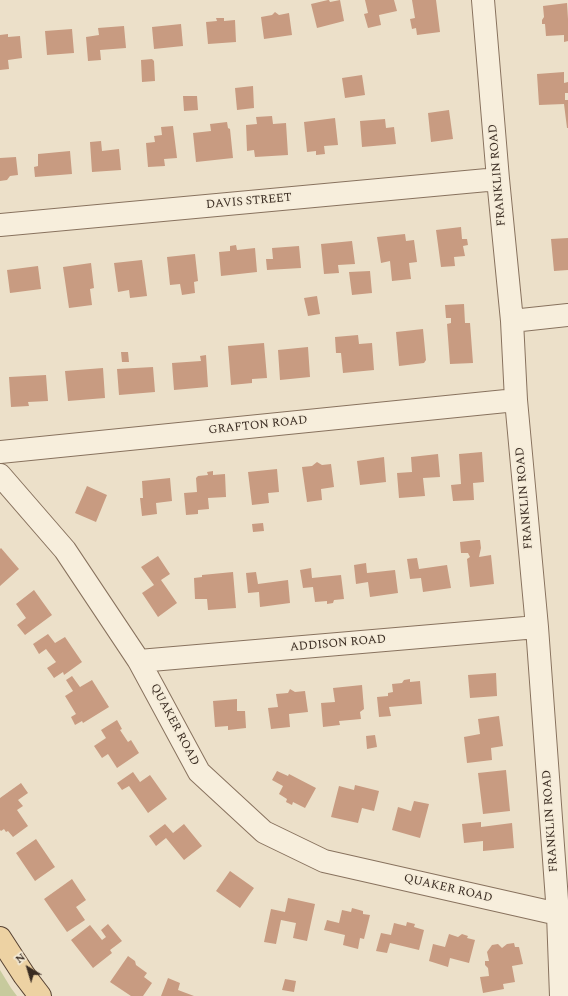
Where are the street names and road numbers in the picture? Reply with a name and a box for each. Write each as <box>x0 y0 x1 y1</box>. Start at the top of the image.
street label: FRANKLIN ROAD <box>486 123 510 227</box>
street label: DAVIS STREET <box>206 191 292 213</box>
street label: GRAFTON ROAD <box>208 414 308 438</box>
street label: FRANKLIN ROAD <box>513 446 537 550</box>
street label: ADDISON ROAD <box>289 633 387 655</box>
street label: QUAKER ROAD <box>146 682 202 768</box>
street label: FRANKLIN ROAD <box>540 769 562 873</box>
street label: QUAKER ROAD <box>402 872 494 906</box>

